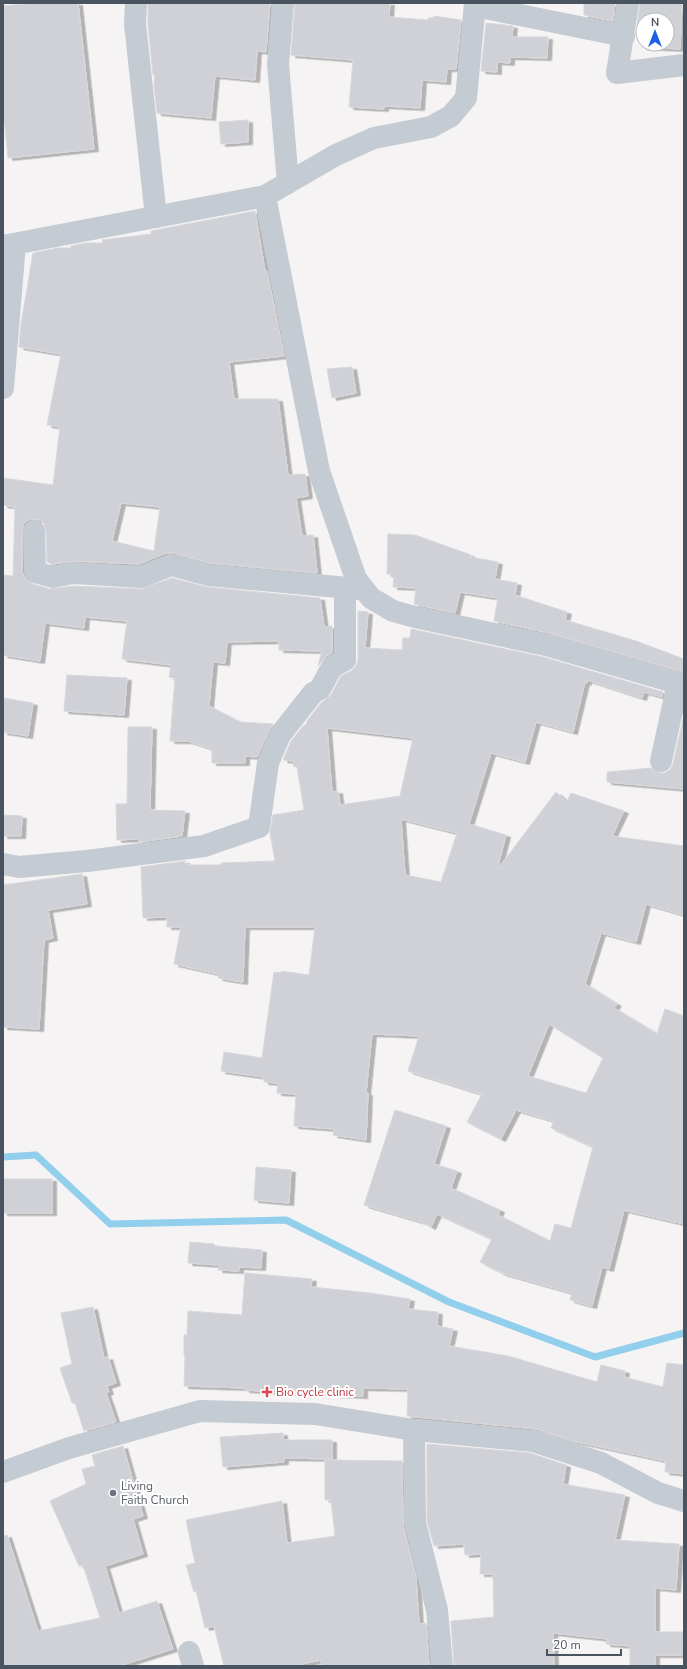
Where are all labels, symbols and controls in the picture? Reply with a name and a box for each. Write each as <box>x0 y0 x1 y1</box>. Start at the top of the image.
north arrow <box>635 12 675 52</box>
text: N <box>651 15 659 30</box>
place label: Bio cycle clinic <box>276 1384 354 1400</box>
marker: Bio cycle clinic <box>261 1386 273 1398</box>
place label: Living Faith Church <box>121 1478 189 1508</box>
marker: Living Faith Church <box>108 1488 118 1498</box>
scale bar <box>547 1631 621 1657</box>
text: 20 m <box>553 1637 581 1653</box>

